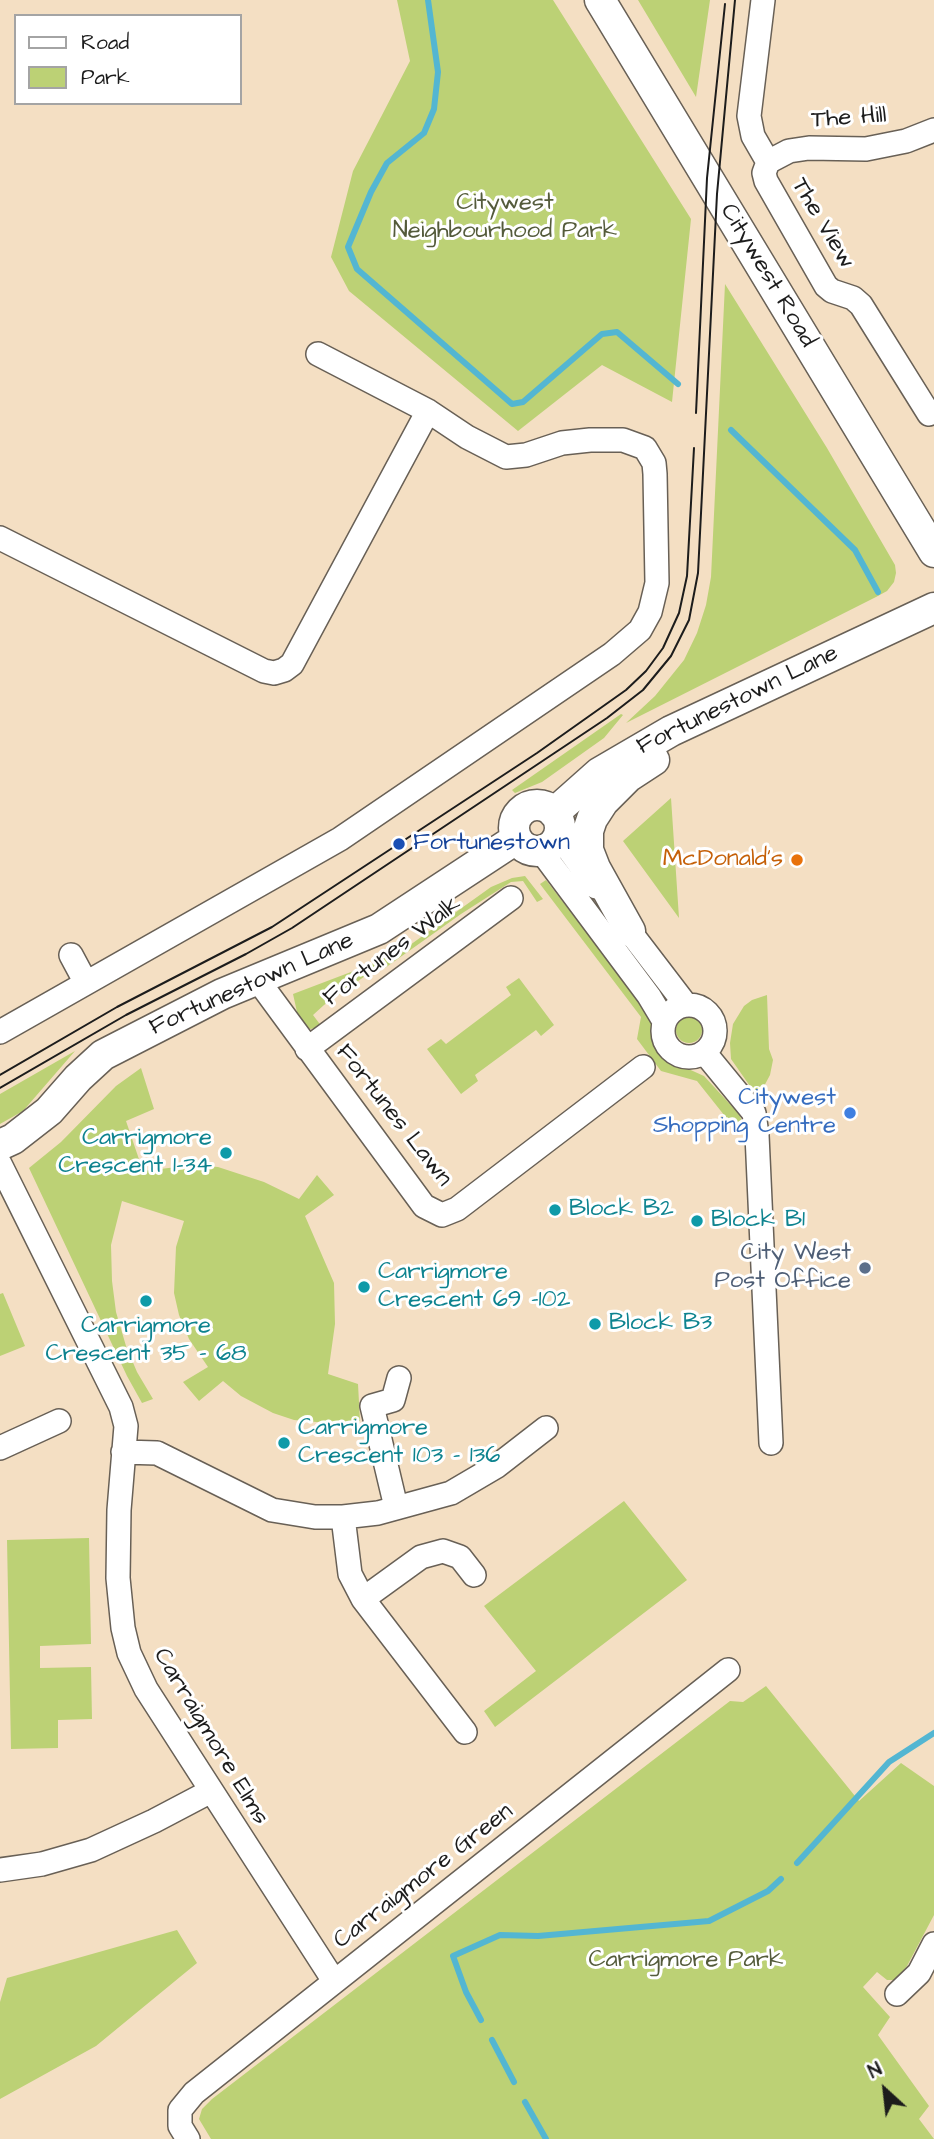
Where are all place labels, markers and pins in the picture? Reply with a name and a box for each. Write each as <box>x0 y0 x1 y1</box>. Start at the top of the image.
place label: Fortunestown <box>413 830 570 858</box>
marker: Fortunestown <box>391 836 407 852</box>
place label: McDonald's <box>663 846 783 874</box>
marker: McDonald's <box>789 852 805 868</box>
place label: Citywest Shopping Centre <box>653 1085 836 1141</box>
marker: Citywest Shopping Centre <box>842 1105 858 1121</box>
place label: Carrigmore Crescent 1-34 <box>58 1125 212 1181</box>
marker: Carrigmore Crescent 1-34 <box>218 1145 234 1161</box>
place label: Block B2 <box>569 1196 674 1224</box>
marker: Block B2 <box>547 1202 563 1218</box>
place label: Block B1 <box>711 1207 805 1235</box>
marker: Block B1 <box>689 1213 705 1229</box>
place label: City West Post Office <box>714 1240 851 1296</box>
place label: Carrigmore Crescent 69 -102 <box>378 1259 570 1315</box>
marker: City West Post Office <box>857 1260 873 1276</box>
marker: Carrigmore Crescent 69 -102 <box>356 1279 372 1295</box>
marker: Carrigmore Crescent 35 - 68 <box>138 1293 154 1309</box>
place label: Block B3 <box>609 1310 712 1338</box>
place label: Carrigmore Crescent 35 - 68 <box>45 1313 247 1369</box>
marker: Block B3 <box>587 1316 603 1332</box>
place label: Carrigmore Crescent 103 - 136 <box>298 1415 500 1471</box>
marker: Carrigmore Crescent 103 - 136 <box>276 1435 292 1451</box>

